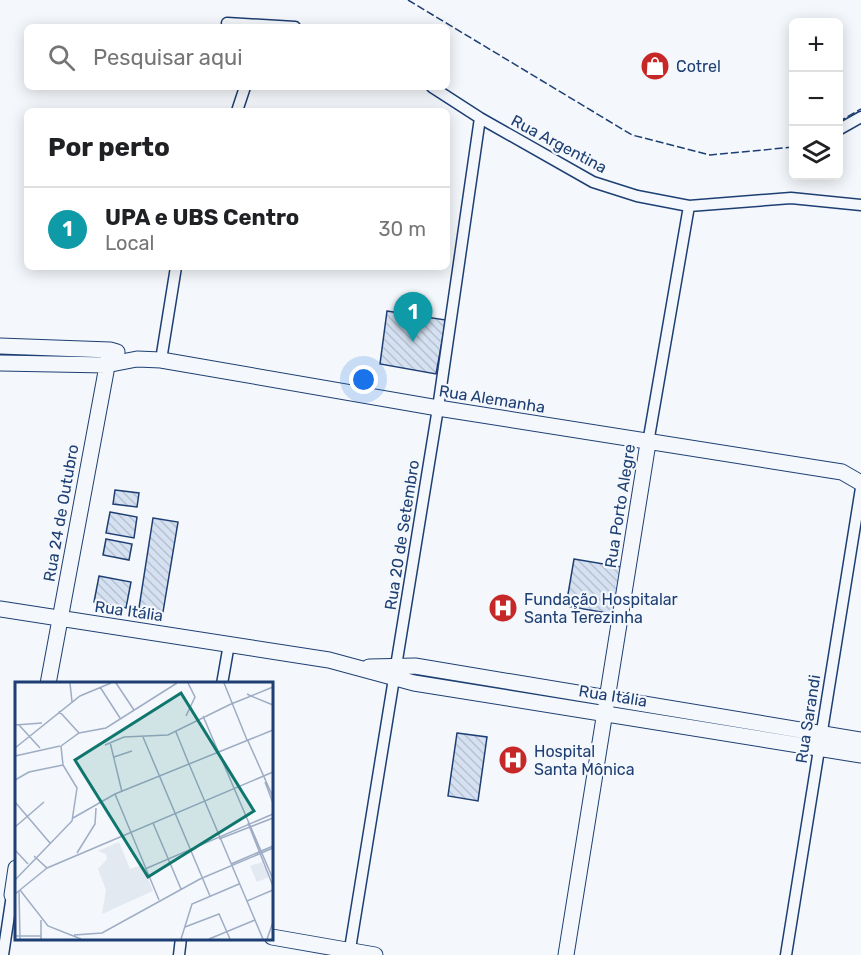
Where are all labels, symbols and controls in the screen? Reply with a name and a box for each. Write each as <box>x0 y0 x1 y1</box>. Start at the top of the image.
map controls <box>789 18 843 180</box>
button: + <box>789 18 843 72</box>
search box <box>24 24 450 90</box>
icon: search <box>45 41 78 74</box>
text: Pesquisar aqui <box>93 44 243 71</box>
shop icon: Cotrel <box>639 50 671 82</box>
place label: Cotrel <box>676 57 721 76</box>
button: − <box>789 72 843 126</box>
street label: Rua Argentina <box>508 111 610 177</box>
button: layers <box>789 126 843 180</box>
text: Por perto <box>48 132 170 163</box>
text: UPA e UBS Centro <box>105 204 299 231</box>
text: 1 <box>63 217 72 241</box>
text: 30 m <box>379 217 426 241</box>
text: Local <box>105 231 154 255</box>
pin: 1 <box>394 292 432 342</box>
your location <box>349 365 378 394</box>
street label: Rua Alemanha <box>438 381 546 417</box>
street label: Rua 24 de Outubro <box>40 443 82 583</box>
street label: Rua Porto Alegre <box>601 443 639 569</box>
street label: Rua 20 de Setembro <box>381 459 423 611</box>
place label: Fundação Hospitalar Santa Terezinha <box>524 590 678 627</box>
hospital icon: Fundação Hospitalar Santa Terezinha <box>487 592 519 624</box>
street label: Rua Itália <box>94 597 164 625</box>
street label: Rua Sarandi <box>792 673 824 765</box>
street label: Rua Itália <box>577 681 649 711</box>
inset map <box>15 682 273 940</box>
place label: Hospital Santa Mônica <box>534 742 635 779</box>
hospital icon: Hospital Santa Mônica <box>497 744 529 776</box>

